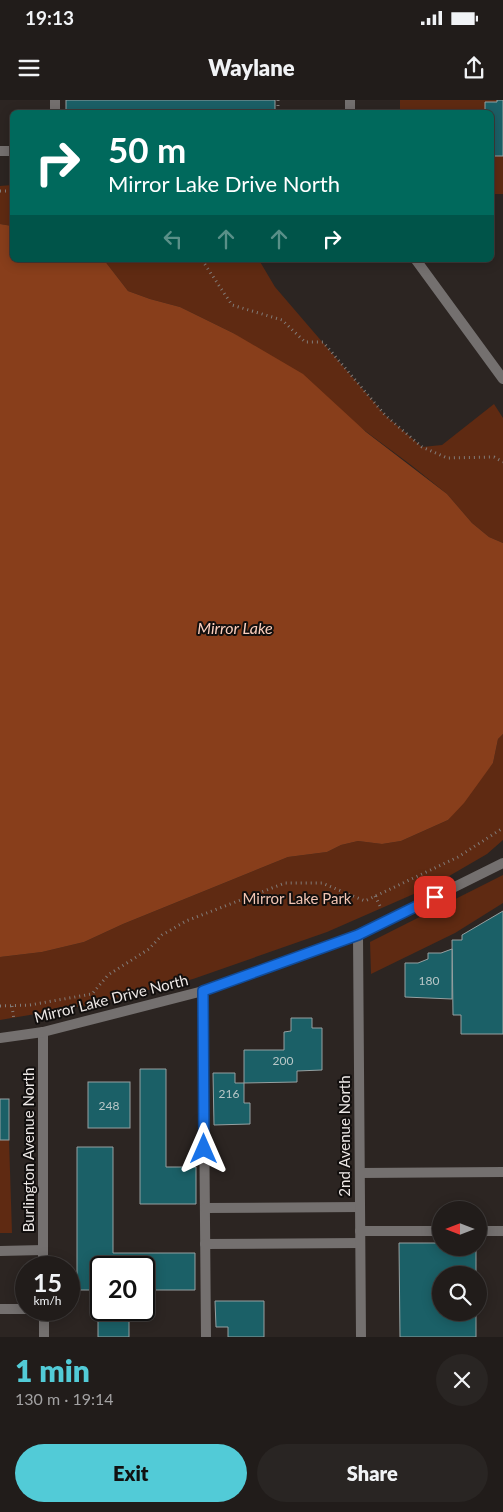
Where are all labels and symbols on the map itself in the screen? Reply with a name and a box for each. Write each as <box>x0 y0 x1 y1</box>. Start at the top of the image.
water label: Mirror Lake <box>197 618 273 637</box>
pin <box>414 876 456 918</box>
park label: Mirror Lake Park <box>243 889 352 907</box>
street label: Mirror Lake Drive North <box>32 970 190 1026</box>
house number: 180 <box>419 973 439 988</box>
house number: 200 <box>273 1053 293 1068</box>
street label: Burlington Avenue North <box>19 1068 37 1232</box>
street label: 2nd Avenue North <box>335 1075 353 1197</box>
house number: 216 <box>219 1086 239 1101</box>
house number: 248 <box>99 1098 119 1113</box>
position arrow <box>177 1122 229 1174</box>
north arrow <box>432 1201 488 1256</box>
speed limit sign: 20 <box>90 1256 155 1321</box>

